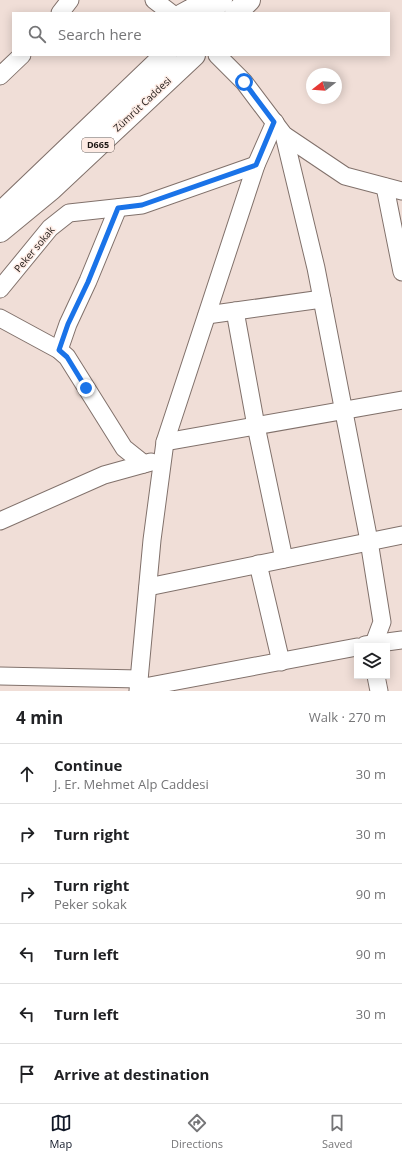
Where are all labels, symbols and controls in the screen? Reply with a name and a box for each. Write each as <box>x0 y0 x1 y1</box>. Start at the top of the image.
search box <box>12 12 390 56</box>
icon: search <box>26 23 48 45</box>
text: Search here <box>58 24 142 44</box>
north arrow <box>306 68 342 104</box>
street label: Zümrüt Caddesi <box>110 73 174 135</box>
route start <box>235 73 253 91</box>
road number: D665 <box>82 138 114 152</box>
street label: Peker sokak <box>11 222 58 275</box>
route end <box>77 379 95 397</box>
map controls <box>354 643 390 679</box>
button: layers <box>354 643 390 679</box>
text: 4 min <box>16 706 63 729</box>
text: Walk · 270 m <box>309 708 386 726</box>
text: Continue <box>54 755 122 775</box>
icon: ahead <box>16 763 38 785</box>
text: 30 m <box>356 765 386 783</box>
text: J. Er. Mehmet Alp Caddesi <box>54 775 209 793</box>
icon: right <box>16 823 38 845</box>
text: Turn right <box>54 824 129 844</box>
text: 30 m <box>356 825 386 843</box>
text: Turn right <box>54 875 129 895</box>
icon: right <box>16 883 38 905</box>
text: 90 m <box>356 885 386 903</box>
text: Peker sokak <box>54 895 127 913</box>
icon: left <box>16 943 38 965</box>
text: Turn left <box>54 944 119 964</box>
text: 90 m <box>356 945 386 963</box>
icon: left <box>16 1003 38 1025</box>
text: Turn left <box>54 1004 119 1024</box>
text: 30 m <box>356 1005 386 1023</box>
icon: arrive <box>16 1063 38 1085</box>
text: Arrive at destination <box>54 1064 209 1084</box>
tab: Map <box>49 1112 72 1151</box>
tab: Directions <box>171 1112 223 1151</box>
tab: Saved <box>322 1112 353 1151</box>

